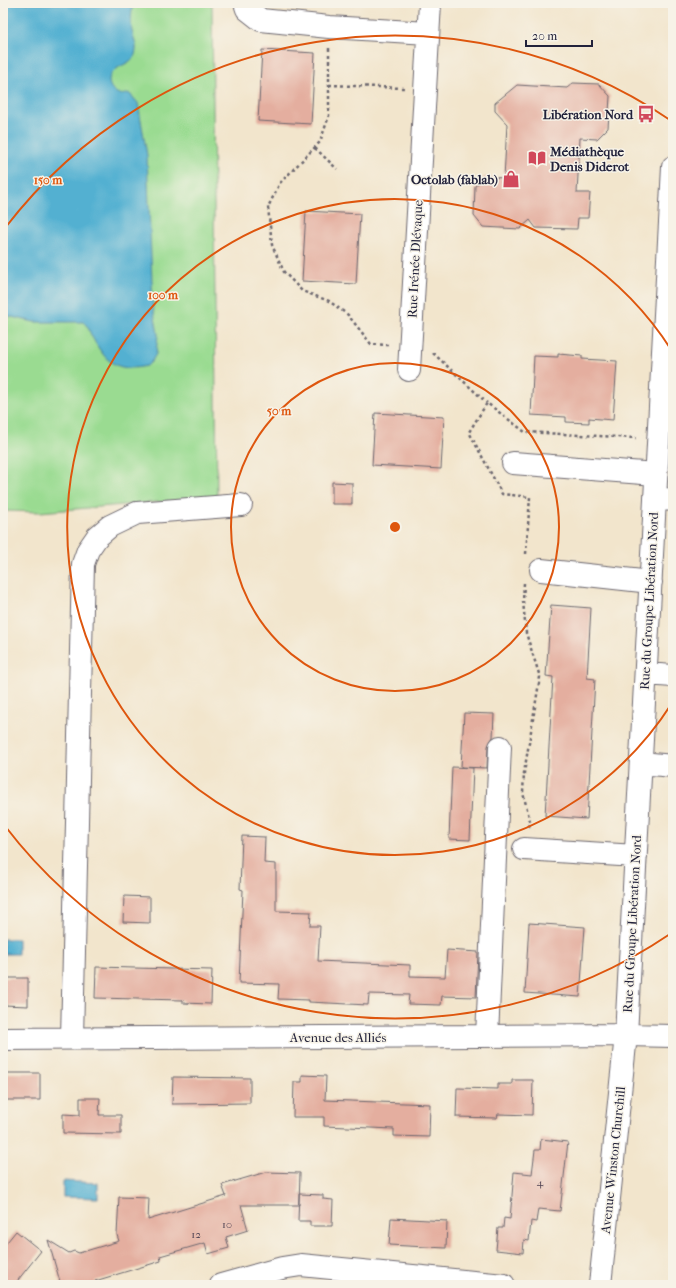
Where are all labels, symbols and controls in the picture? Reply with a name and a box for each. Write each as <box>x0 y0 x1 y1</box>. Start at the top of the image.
scale bar <box>526 22 592 48</box>
text: 20 m <box>532 29 557 43</box>
bus stop icon: Libération Nord <box>636 104 656 124</box>
place label: Libération Nord <box>543 107 634 122</box>
place label: Médiathèque Denis Diderot <box>549 144 629 174</box>
library icon: Médiathèque Denis Diderot <box>527 148 547 168</box>
shop icon: Octolab (fablab) <box>501 169 521 189</box>
place label: Octolab (fablab) <box>411 172 498 187</box>
text: 150 m <box>34 173 63 187</box>
street label: Rue Irénée Dlévaque <box>404 199 426 319</box>
text: 100 m <box>148 288 179 302</box>
text: 50 m <box>267 404 292 418</box>
street label: Rue du Groupe Libération Nord <box>637 511 661 690</box>
centre of rings <box>388 520 402 534</box>
street label: Rue du Groupe Libération Nord <box>620 834 644 1013</box>
street label: Avenue des Alliés <box>289 1030 386 1045</box>
street label: Avenue Winston Churchill <box>598 1085 628 1235</box>
house number: 4 <box>537 1176 544 1189</box>
house number: 10 <box>222 1218 232 1231</box>
house number: 12 <box>191 1228 201 1241</box>

